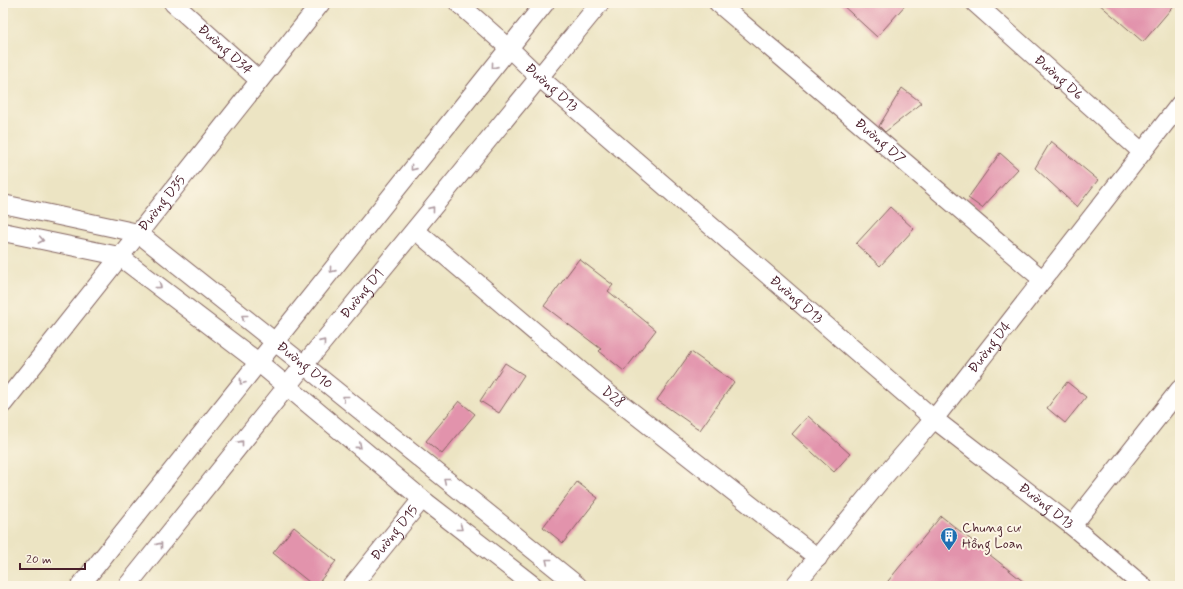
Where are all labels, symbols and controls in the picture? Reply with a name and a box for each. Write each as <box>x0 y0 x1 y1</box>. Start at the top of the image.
street label: Đường D34 <box>194 20 257 79</box>
street label: Đường D6 <box>1030 51 1087 104</box>
street label: Đường D13 <box>521 59 582 116</box>
one-way arrow <box>492 62 499 69</box>
street label: Đường D7 <box>851 114 910 168</box>
one-way arrow <box>411 163 418 170</box>
street label: Đường D35 <box>134 172 190 235</box>
one-way arrow <box>427 206 434 213</box>
one-way arrow <box>38 235 44 244</box>
one-way arrow <box>330 265 337 272</box>
street label: Đường D1 <box>337 265 388 322</box>
street label: Đường D13 <box>766 272 827 328</box>
one-way arrow <box>155 282 162 289</box>
one-way arrow <box>241 315 248 322</box>
street label: Đường D4 <box>964 318 1016 377</box>
street label: Đường D10 <box>273 338 336 394</box>
one-way arrow <box>318 339 325 347</box>
one-way arrow <box>240 377 247 384</box>
street label: D28 <box>598 382 628 412</box>
one-way arrow <box>343 395 350 402</box>
one-way arrow <box>237 441 244 448</box>
one-way arrow <box>355 442 362 449</box>
one-way arrow <box>444 477 451 484</box>
street label: Đường D13 <box>1015 479 1077 533</box>
street label: Đường D15 <box>367 502 422 565</box>
place label: Chung cư Hồng Loan <box>962 519 1023 555</box>
one-way arrow <box>456 524 463 531</box>
building icon: Chung cư Hồng Loan <box>939 526 959 551</box>
one-way arrow <box>155 542 162 549</box>
scale bar <box>20 545 85 571</box>
text: 20 m <box>26 552 52 568</box>
one-way arrow <box>545 559 552 566</box>

